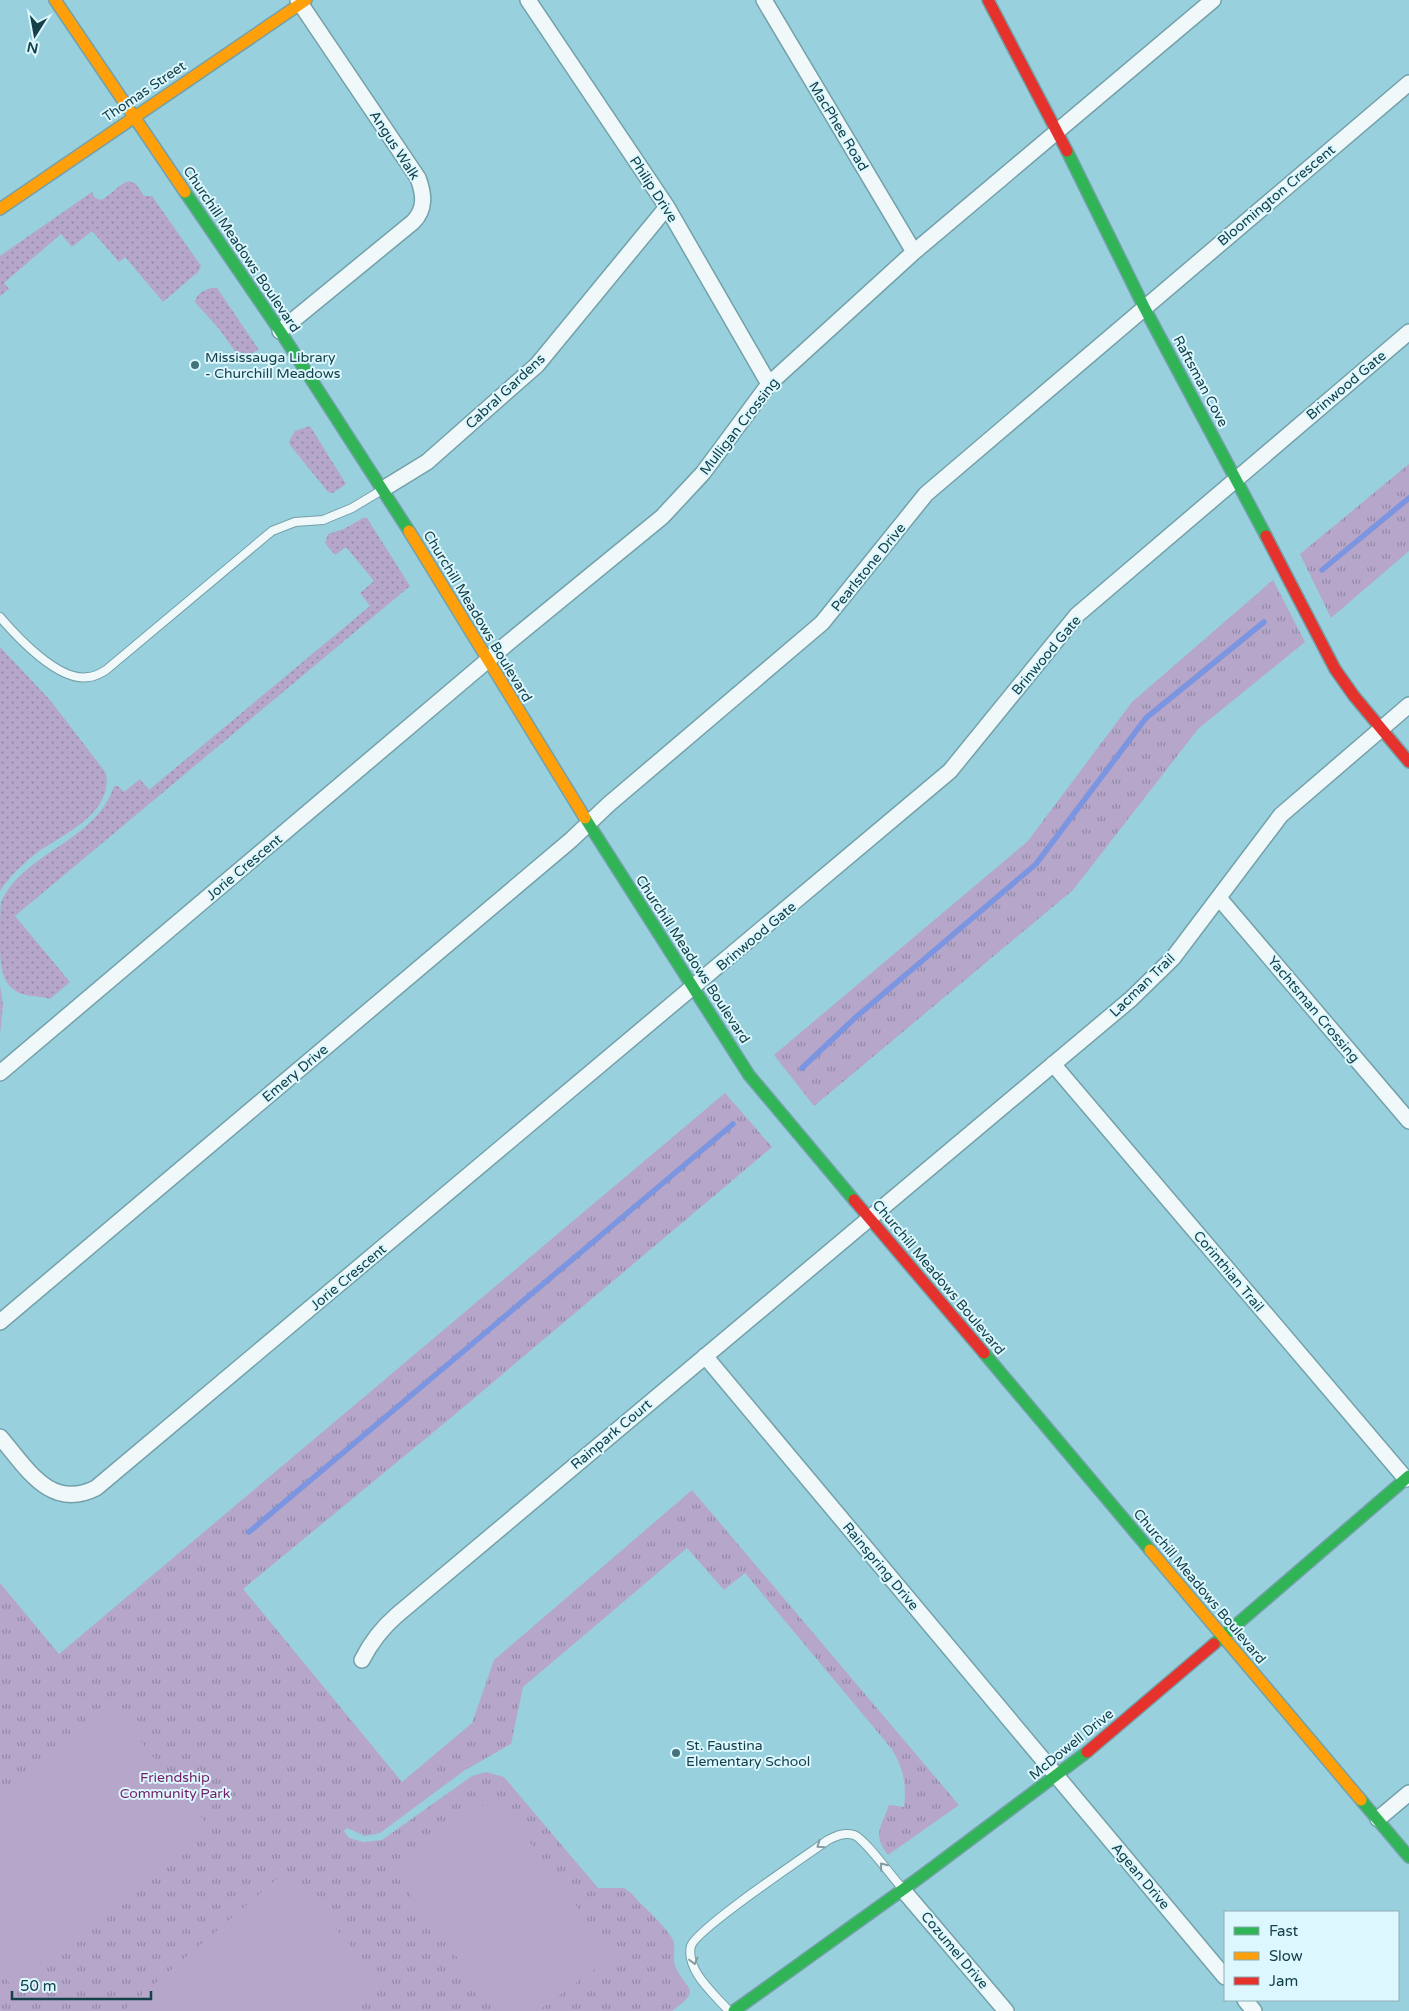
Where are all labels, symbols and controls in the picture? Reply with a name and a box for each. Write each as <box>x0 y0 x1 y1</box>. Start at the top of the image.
north arrow <box>10 10 60 60</box>
text: N <box>25 38 40 57</box>
street label: Thomas Street <box>99 57 190 125</box>
street label: MacPhee Road <box>805 78 872 174</box>
street label: Angus Walk <box>366 107 423 183</box>
street label: Bloomington Crescent <box>1214 141 1339 250</box>
street label: Philip Drive <box>626 153 681 226</box>
street label: Churchill Meadows Boulevard <box>179 163 304 336</box>
street label: Raftsman Cove <box>1169 333 1232 430</box>
street label: Brinwood Gate <box>1303 347 1390 424</box>
place label: Mississauga Library - Churchill Meadows <box>205 349 341 382</box>
street label: Cabral Gardens <box>462 350 549 433</box>
marker: Mississauga Library - Churchill Meadows <box>189 359 201 371</box>
street label: Mulligan Crossing <box>696 374 783 478</box>
street label: Pearlstone Drive <box>828 520 909 615</box>
street label: Churchill Meadows Boulevard <box>420 527 536 705</box>
street label: Brinwood Gate <box>1008 612 1085 699</box>
street label: Jorie Crescent <box>203 830 286 904</box>
street label: Churchill Meadows Boulevard <box>632 872 753 1047</box>
street label: Brinwood Gate <box>713 898 800 975</box>
street label: Lacman Trail <box>1106 950 1179 1021</box>
street label: Yachtsman Crossing <box>1264 953 1363 1066</box>
street label: Emery Drive <box>259 1041 332 1106</box>
street label: Churchill Meadows Boulevard <box>869 1196 1008 1358</box>
street label: Corinthian Trail <box>1190 1227 1267 1315</box>
street label: Jorie Crescent <box>307 1240 390 1314</box>
street label: Rainpark Court <box>567 1395 656 1473</box>
street label: Churchill Meadows Boulevard <box>1130 1505 1269 1667</box>
street label: Rainspring Drive <box>839 1519 922 1614</box>
street label: McDowell Drive <box>1026 1705 1117 1784</box>
place label: St. Faustina Elementary School <box>686 1737 810 1770</box>
marker: St. Faustina Elementary School <box>670 1747 682 1759</box>
park label: Friendship Community Park <box>120 1769 231 1802</box>
one-way arrow <box>816 1839 826 1848</box>
street label: Agean Drive <box>1108 1840 1173 1913</box>
one-way arrow <box>880 1863 889 1872</box>
street label: Cozumel Drive <box>917 1908 992 1993</box>
legend <box>1224 1911 1399 2001</box>
text: Fast <box>1269 1922 1299 1940</box>
text: Slow <box>1269 1947 1303 1965</box>
one-way arrow <box>688 1956 698 1965</box>
scale bar <box>12 1968 151 2000</box>
text: Jam <box>1269 1972 1298 1990</box>
text: 50 m <box>20 1977 57 1995</box>

